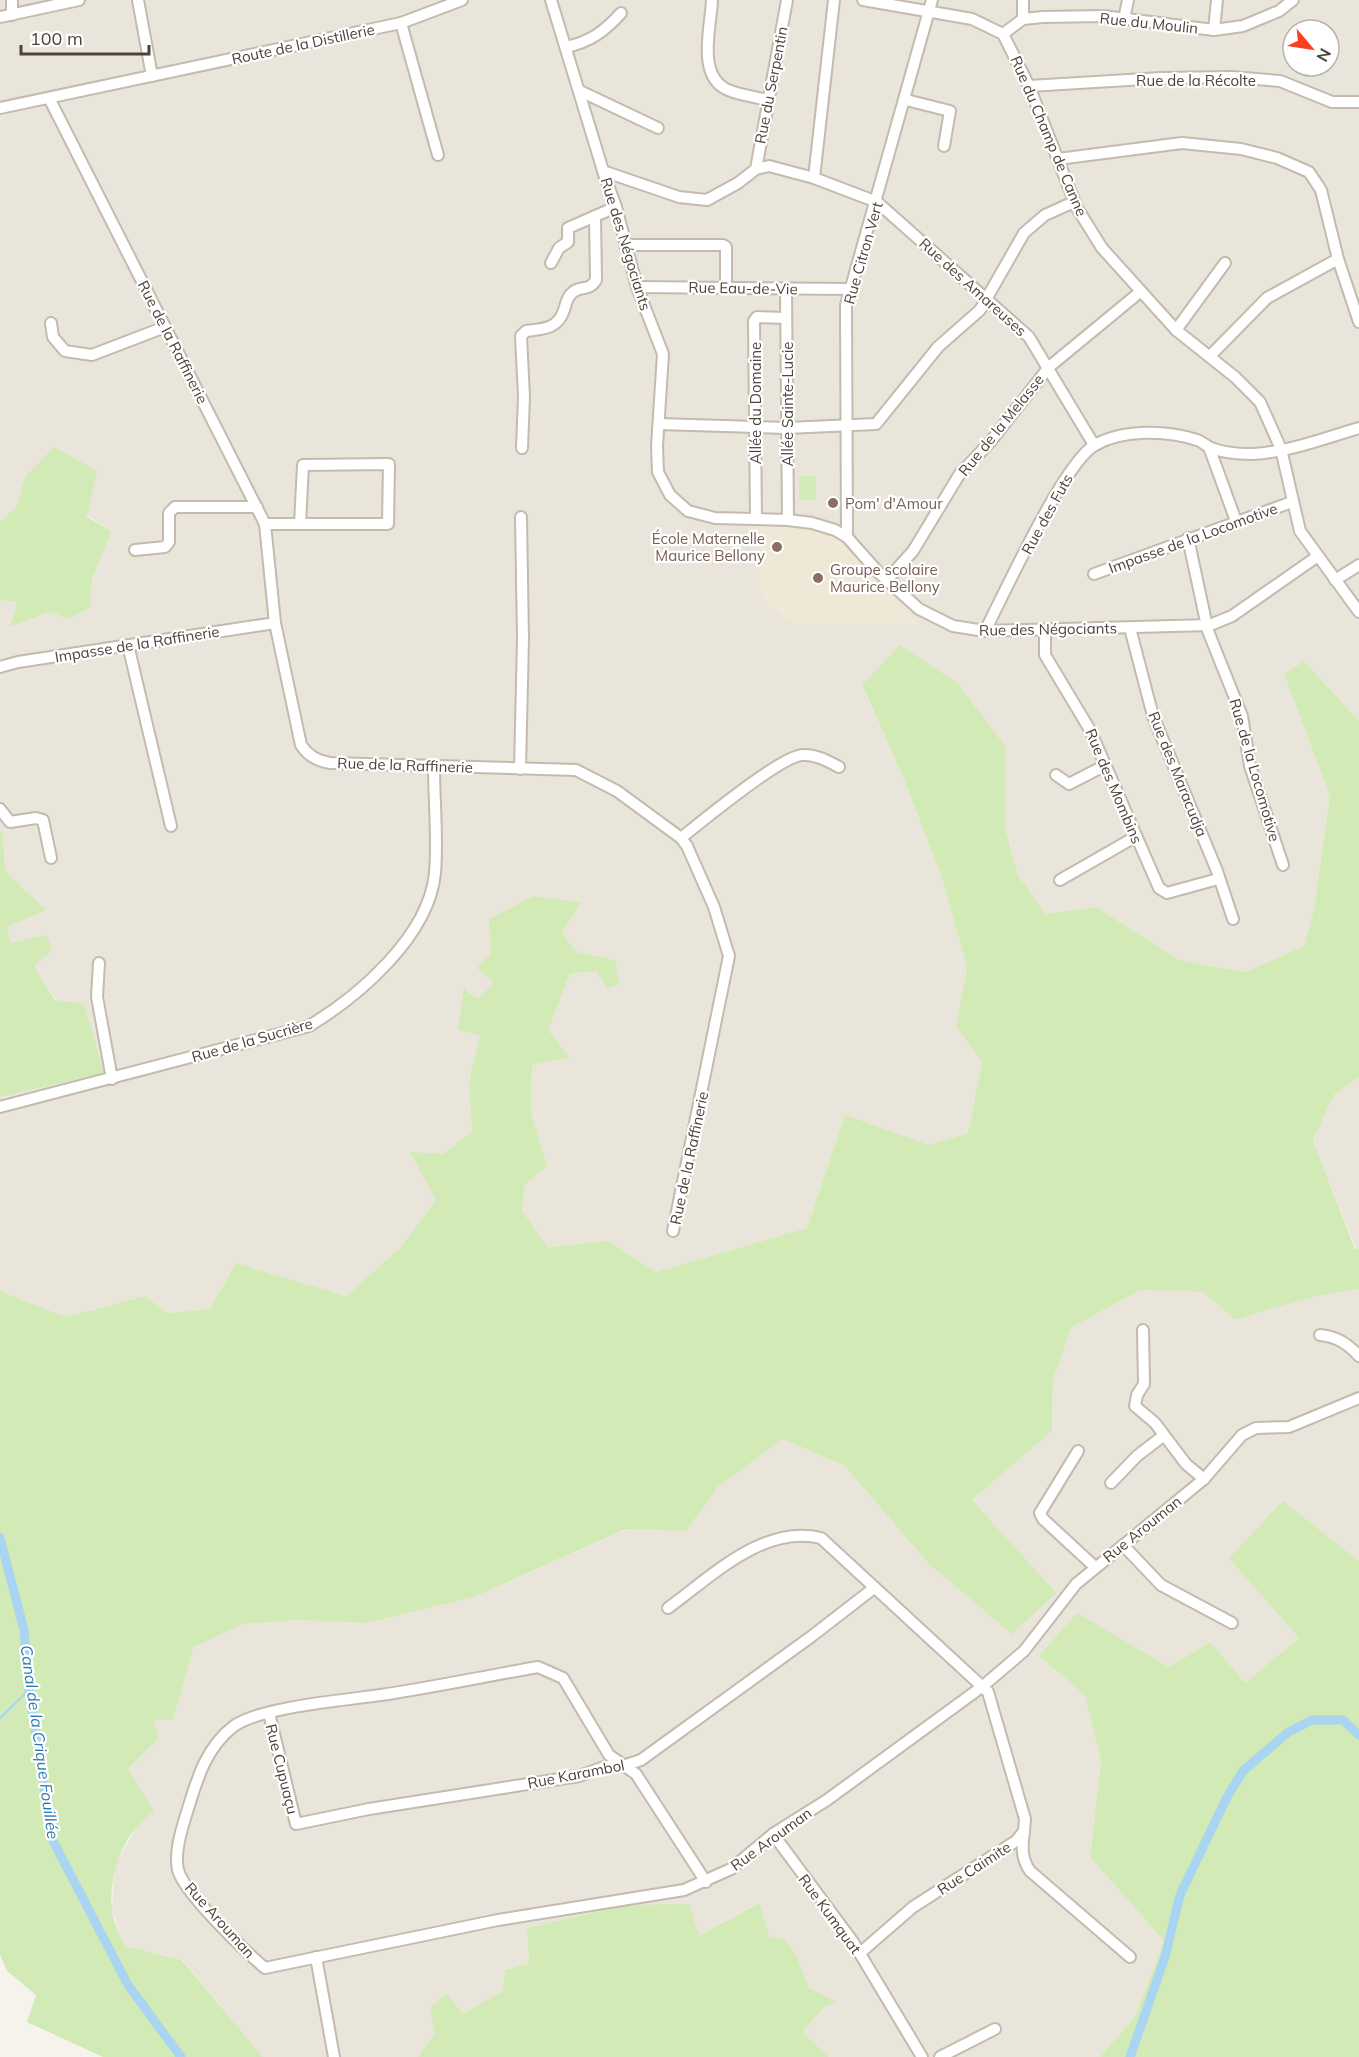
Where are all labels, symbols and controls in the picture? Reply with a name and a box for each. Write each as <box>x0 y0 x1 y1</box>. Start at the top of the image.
street label: Rue du Moulin <box>1099 8 1199 38</box>
scale bar <box>21 18 148 56</box>
north arrow <box>1281 18 1341 78</box>
street label: Route de la Distillerie <box>230 20 376 68</box>
street label: Rue du Serpentin <box>750 25 792 145</box>
text: 100 m <box>30 27 83 50</box>
text: N <box>1312 45 1336 65</box>
street label: Rue du Champ de Canne <box>1007 53 1091 219</box>
street label: Rue de la Récolte <box>1136 71 1256 90</box>
street label: Rue des Négociants <box>597 175 655 313</box>
street label: Rue Citron Vert <box>839 200 887 306</box>
street label: Rue des Amareuses <box>915 234 1031 340</box>
street label: Rue de la Raffinerie <box>134 277 212 407</box>
street label: Rue Eau-de-Vie <box>688 278 798 298</box>
street label: Allée du Domaine <box>746 342 765 464</box>
street label: Allée Sainte-Lucie <box>778 342 797 466</box>
street label: Rue de la Melasse <box>954 370 1048 480</box>
street label: Rue des Futs <box>1017 470 1077 558</box>
place label: Pom' d'Amour <box>845 494 943 513</box>
marker: Pom' d'Amour <box>826 496 840 510</box>
street label: Impasse de la Locomotive <box>1106 499 1280 577</box>
place label: École Maternelle Maurice Bellony <box>652 529 765 565</box>
marker: École Maternelle Maurice Bellony <box>770 540 784 554</box>
place label: Groupe scolaire Maurice Bellony <box>830 560 940 596</box>
marker: Groupe scolaire Maurice Bellony <box>811 571 825 585</box>
street label: Rue des Négociants <box>979 618 1117 640</box>
street label: Impasse de la Raffinerie <box>53 622 221 666</box>
street label: Rue de la Locomotive <box>1226 696 1284 844</box>
street label: Rue des Maracudja <box>1144 709 1212 839</box>
street label: Rue des Mombins <box>1081 726 1147 846</box>
street label: Rue de la Raffinerie <box>337 753 473 777</box>
street label: Rue de la Sucrière <box>189 1014 315 1066</box>
street label: Rue de la Raffinerie <box>666 1090 712 1226</box>
street label: Rue Arouman <box>1099 1492 1185 1566</box>
water label: Canal de la Crique Fouillée <box>16 1644 64 1840</box>
street label: Rue Cupuaçu <box>262 1722 302 1816</box>
street label: Rue Karambol <box>526 1755 626 1793</box>
street label: Rue Arouman <box>727 1803 815 1875</box>
street label: Rue Caimite <box>934 1837 1014 1899</box>
street label: Rue Kumquat <box>795 1870 865 1958</box>
street label: Rue Arouman <box>181 1878 259 1962</box>

